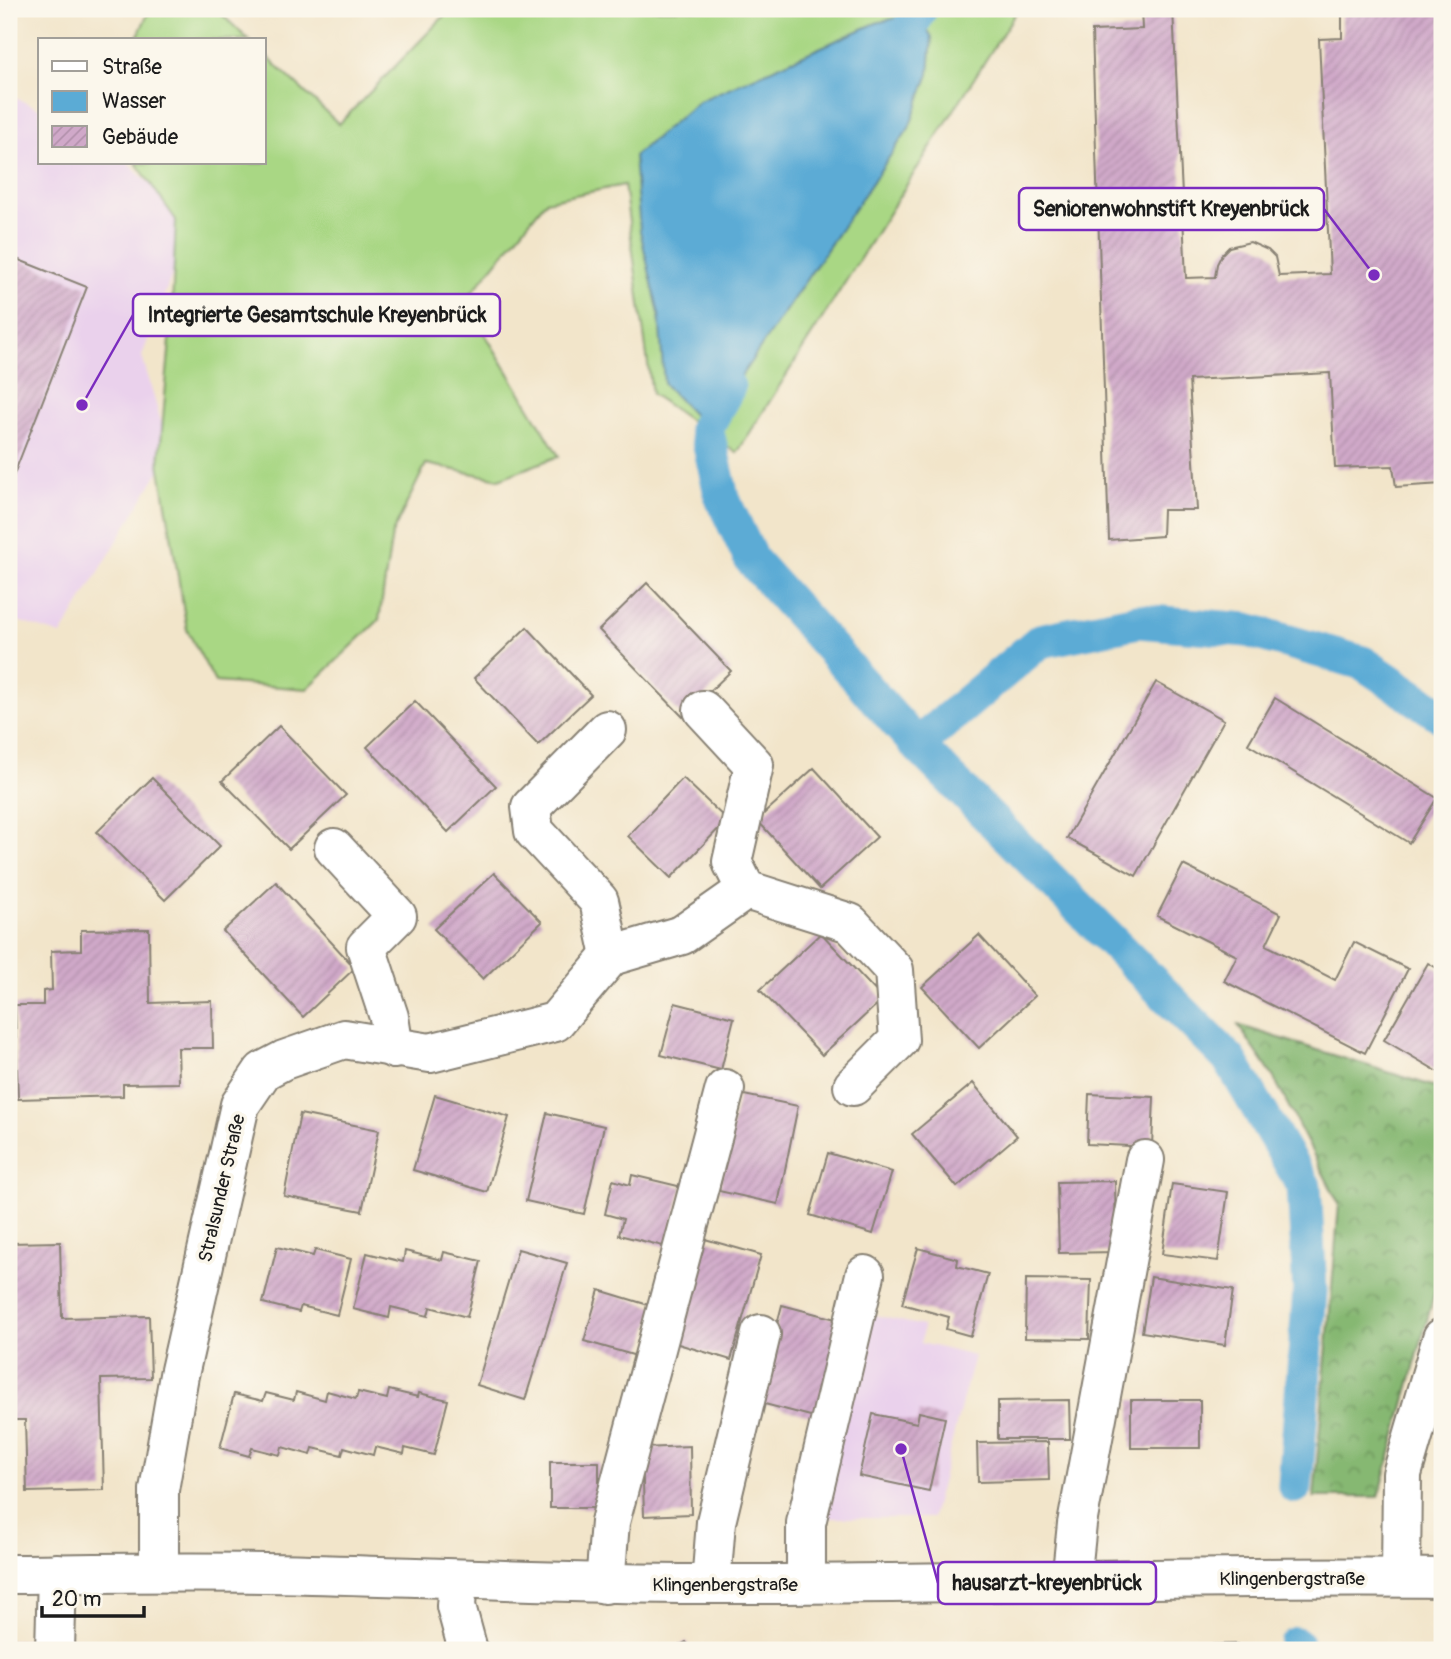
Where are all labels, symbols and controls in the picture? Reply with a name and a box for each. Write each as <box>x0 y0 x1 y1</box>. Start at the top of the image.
legend <box>38 38 266 164</box>
text: Straße <box>102 54 162 81</box>
text: Wasser <box>102 88 167 115</box>
text: Gebäude <box>102 124 179 151</box>
callout: Seniorenwohnstift Kreyenbrück <box>1019 188 1324 230</box>
text: Seniorenwohnstift Kreyenbrück <box>1033 196 1310 223</box>
callout: Integrierte Gesamtschule Kreyenbrück <box>133 294 500 336</box>
text: Integrierte Gesamtschule Kreyenbrück <box>147 302 487 329</box>
street label: Stralsunder Straße <box>193 1111 251 1265</box>
callout: hausarzt-kreyenbrück <box>938 1562 1156 1604</box>
street label: Klingenbergstraße <box>1219 1567 1366 1591</box>
text: hausarzt-kreyenbrück <box>952 1570 1142 1597</box>
street label: Klingenbergstraße <box>652 1573 799 1597</box>
scale bar <box>42 1575 144 1619</box>
text: 20 m <box>52 1586 101 1613</box>

